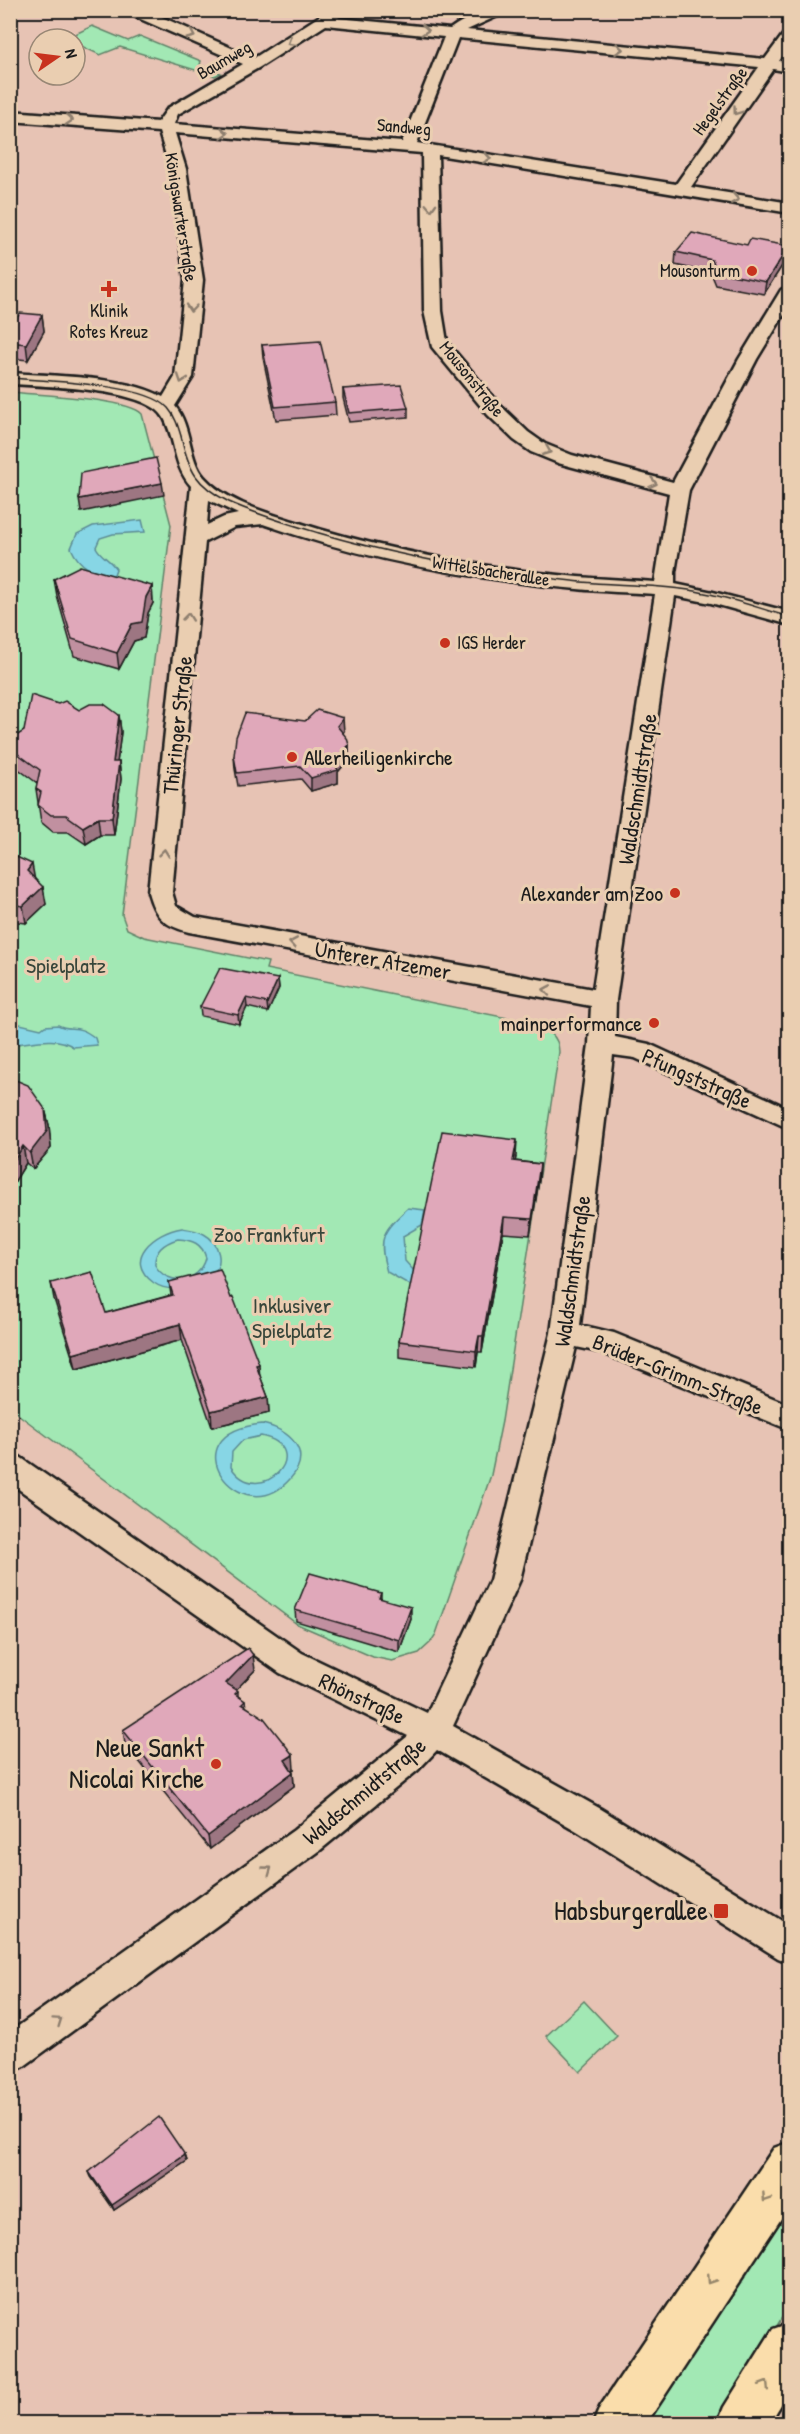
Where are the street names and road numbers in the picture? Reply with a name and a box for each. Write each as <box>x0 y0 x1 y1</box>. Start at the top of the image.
street label: Baumweg <box>192 34 256 85</box>
street label: Hegelstraße <box>686 61 753 140</box>
street label: Sandweg <box>376 112 432 141</box>
street label: Königswarterstraße <box>159 151 204 283</box>
street label: Mousonstraße <box>434 335 511 422</box>
street label: Wittelsbacherallee <box>431 549 552 592</box>
street label: Thüringer Straße <box>155 654 199 796</box>
street label: Waldschmidtstraße <box>610 711 664 867</box>
street label: Unterer Atzemer <box>313 933 454 987</box>
street label: Pfungststraße <box>638 1041 757 1116</box>
street label: Waldschmidtstraße <box>547 1193 597 1349</box>
street label: Brüder-Grimm-Straße <box>588 1326 768 1422</box>
street label: Rhönstraße <box>314 1665 410 1731</box>
street label: Waldschmidtstraße <box>296 1730 432 1851</box>

